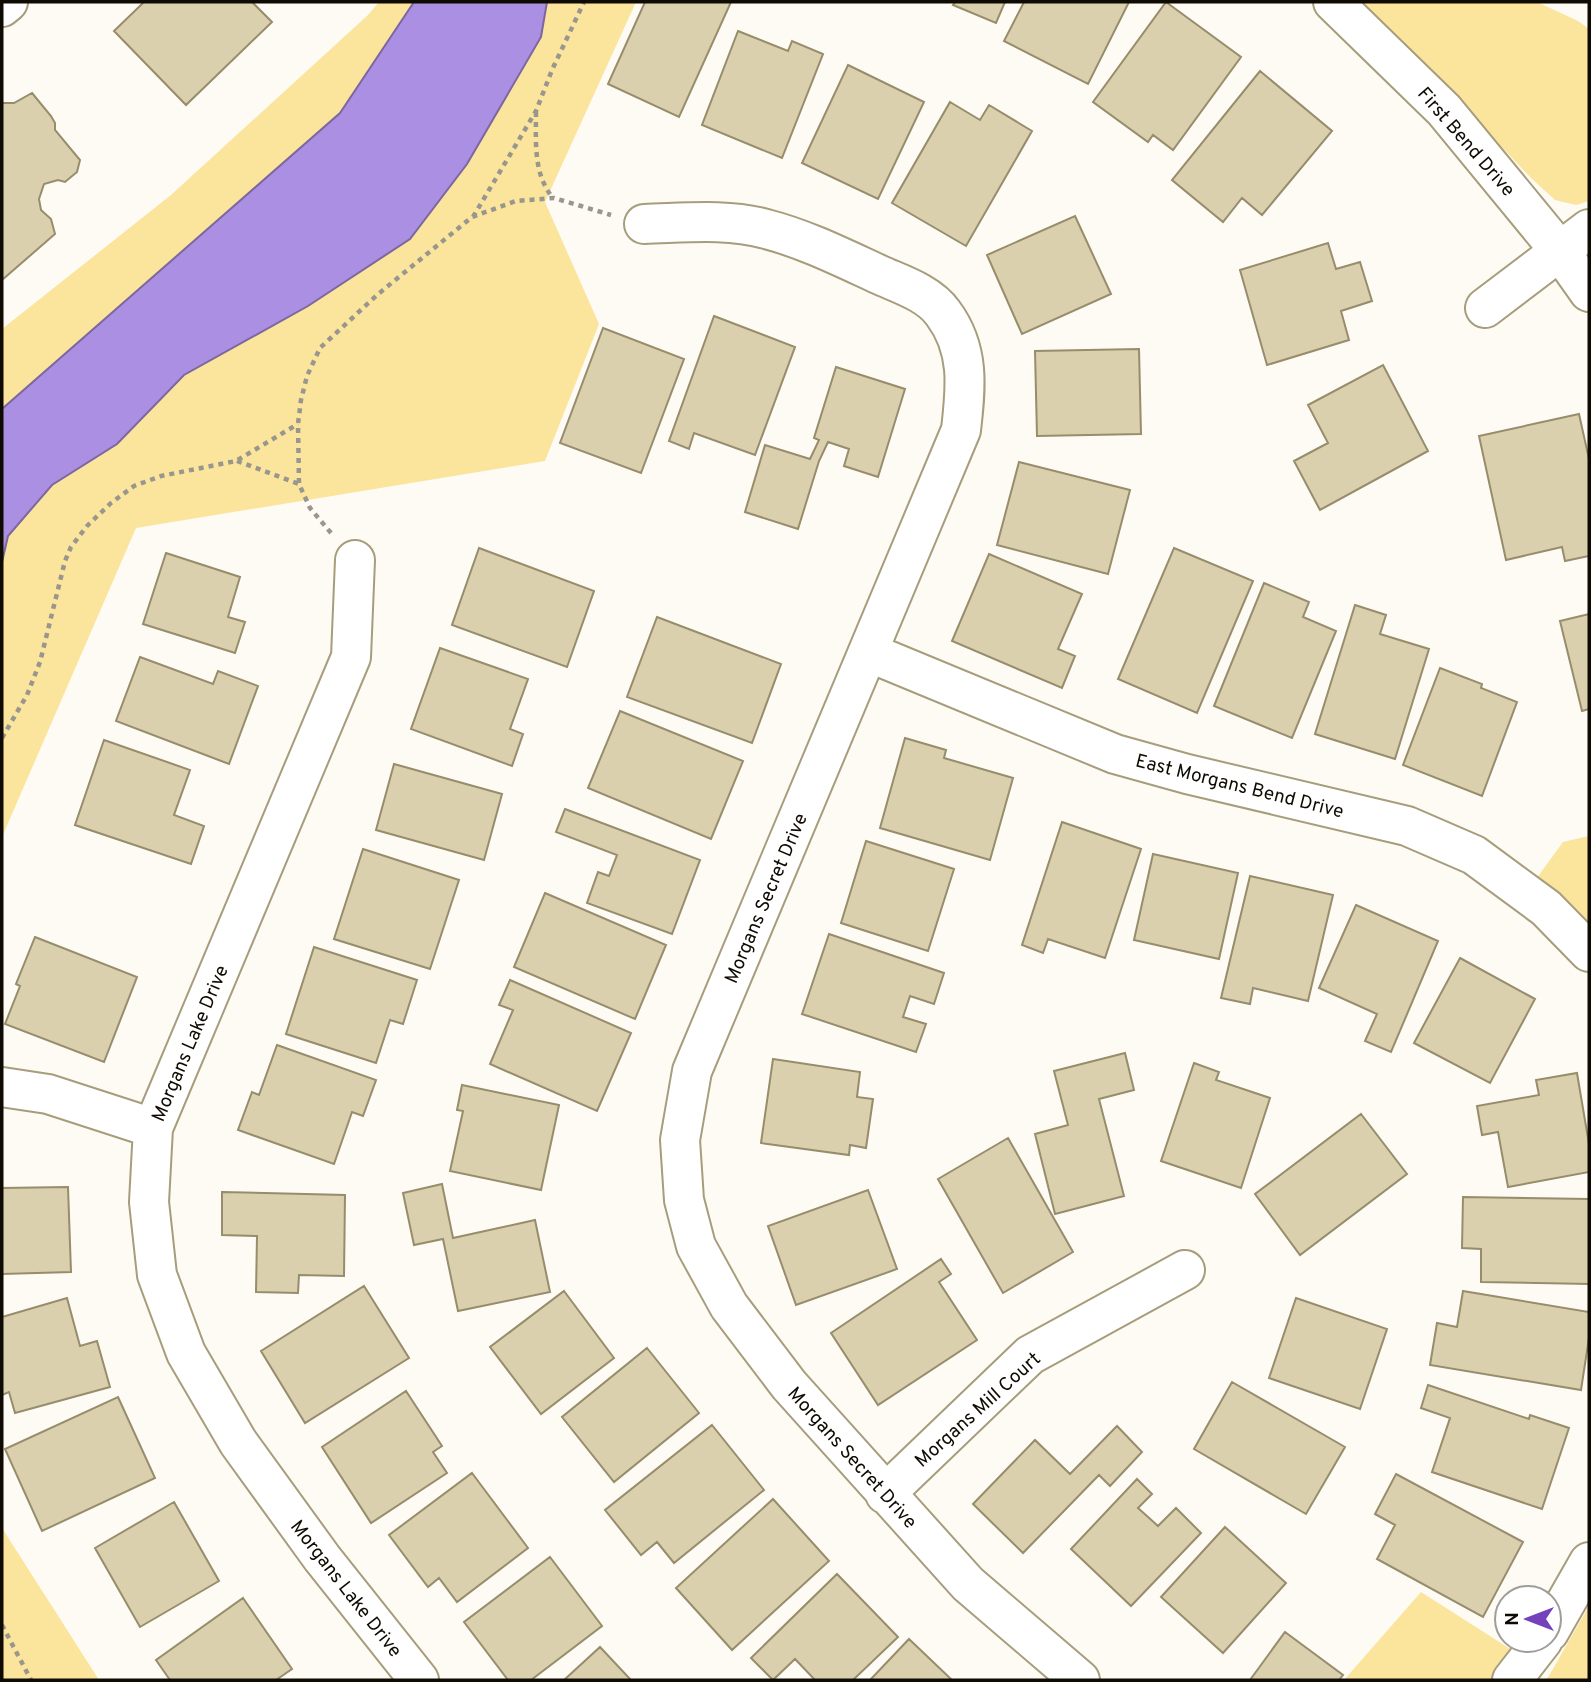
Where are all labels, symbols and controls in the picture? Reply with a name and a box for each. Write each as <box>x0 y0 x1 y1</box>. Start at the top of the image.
street label: First Bend Drive <box>1411 83 1520 202</box>
street label: East Morgans Bend Drive <box>1133 749 1346 824</box>
street label: Morgans Secret Drive <box>720 810 814 988</box>
street label: Morgans Lake Drive <box>147 962 235 1126</box>
street label: Morgans Mill Court <box>910 1348 1046 1473</box>
street label: Morgans Secret Drive <box>781 1382 922 1534</box>
street label: Morgans Lake Drive <box>284 1516 407 1663</box>
north arrow <box>1493 1584 1563 1654</box>
text: N <box>1501 1612 1525 1626</box>

